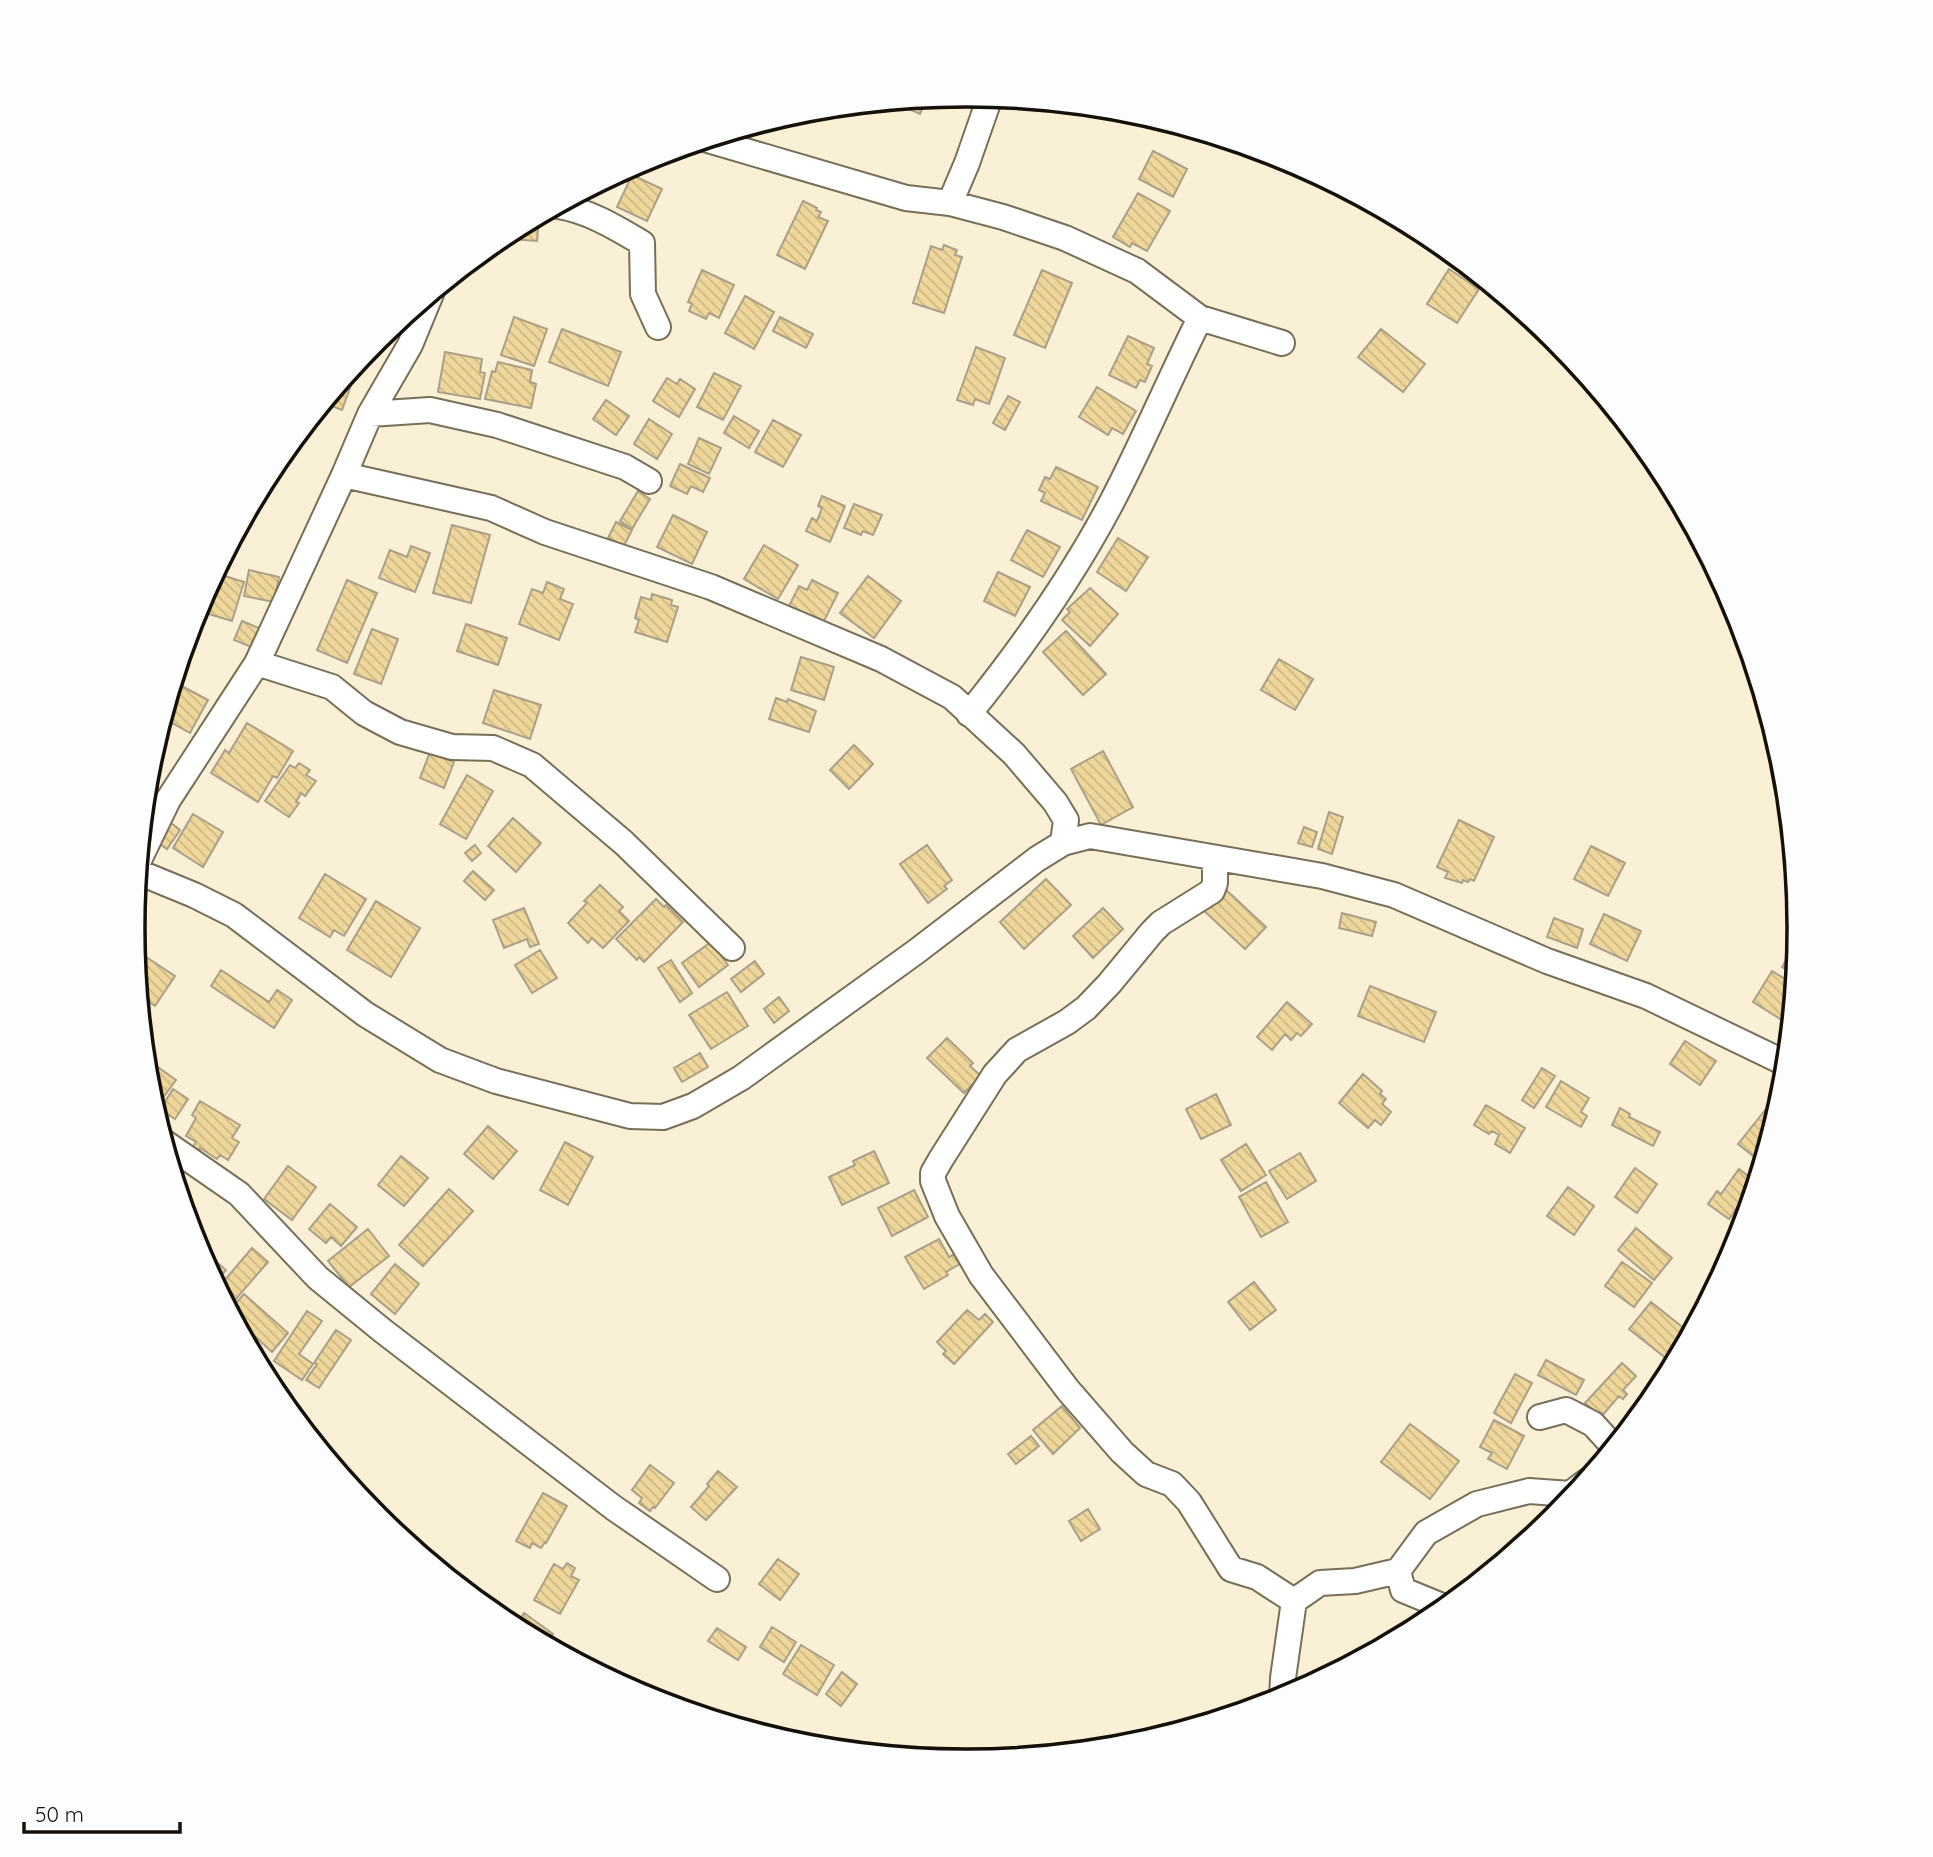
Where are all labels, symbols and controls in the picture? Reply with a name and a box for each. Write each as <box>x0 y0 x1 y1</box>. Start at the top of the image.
scale bar <box>24 1790 180 1834</box>
text: 50 m <box>35 1801 84 1827</box>

